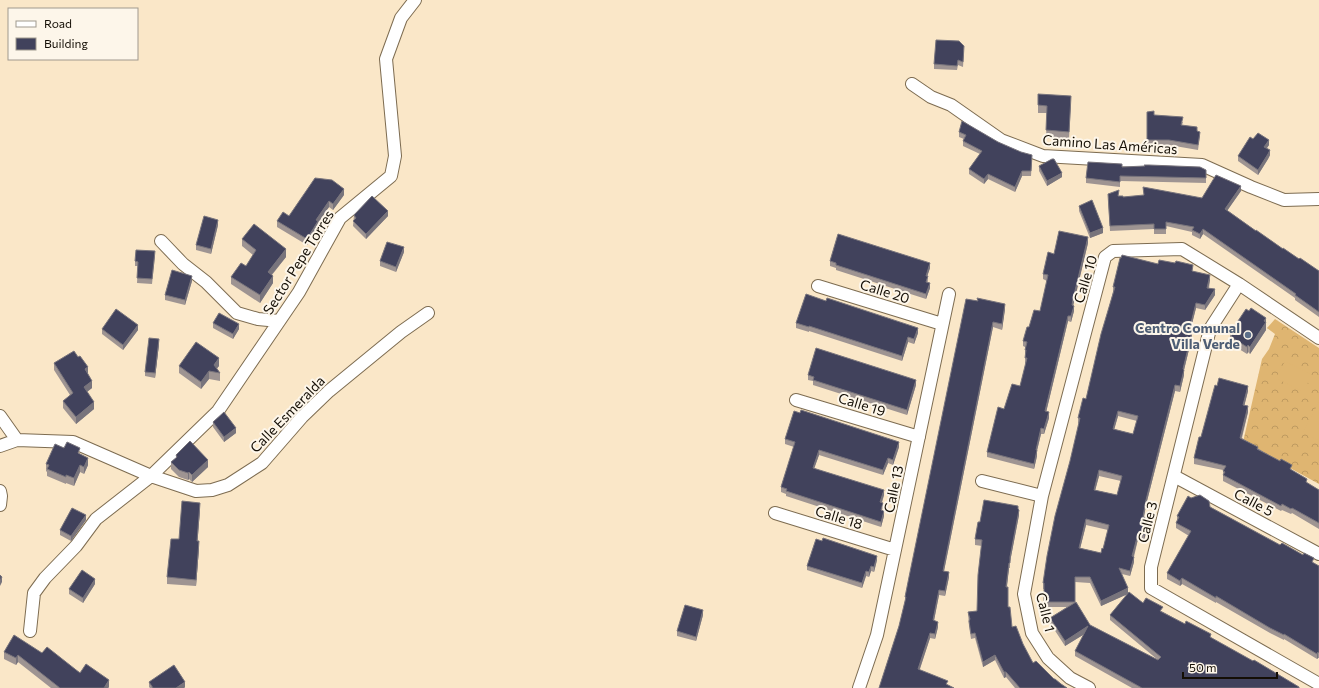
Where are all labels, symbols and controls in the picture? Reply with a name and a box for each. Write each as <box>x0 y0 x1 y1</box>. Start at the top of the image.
legend <box>8 8 138 60</box>
text: Road <box>44 16 72 30</box>
text: Building <box>44 36 88 50</box>
street label: Camino Las Américas <box>1042 131 1178 157</box>
street label: Sector Pepe Torres <box>259 207 337 317</box>
street label: Calle 10 <box>1070 253 1100 305</box>
street label: Calle 20 <box>858 275 912 307</box>
place label: Centro Comunal Villa Verde <box>1135 319 1240 352</box>
marker: Centro Comunal Villa Verde <box>1243 330 1253 340</box>
street label: Calle Esmeralda <box>246 372 328 456</box>
street label: Calle 19 <box>836 389 888 419</box>
street label: Calle 13 <box>880 464 906 514</box>
street label: Calle 5 <box>1231 485 1277 519</box>
street label: Calle 3 <box>1134 500 1160 544</box>
street label: Calle 18 <box>813 502 865 532</box>
street label: Calle 1 <box>1033 590 1059 634</box>
scale bar <box>1183 654 1277 680</box>
text: 50 m <box>1189 660 1217 674</box>

